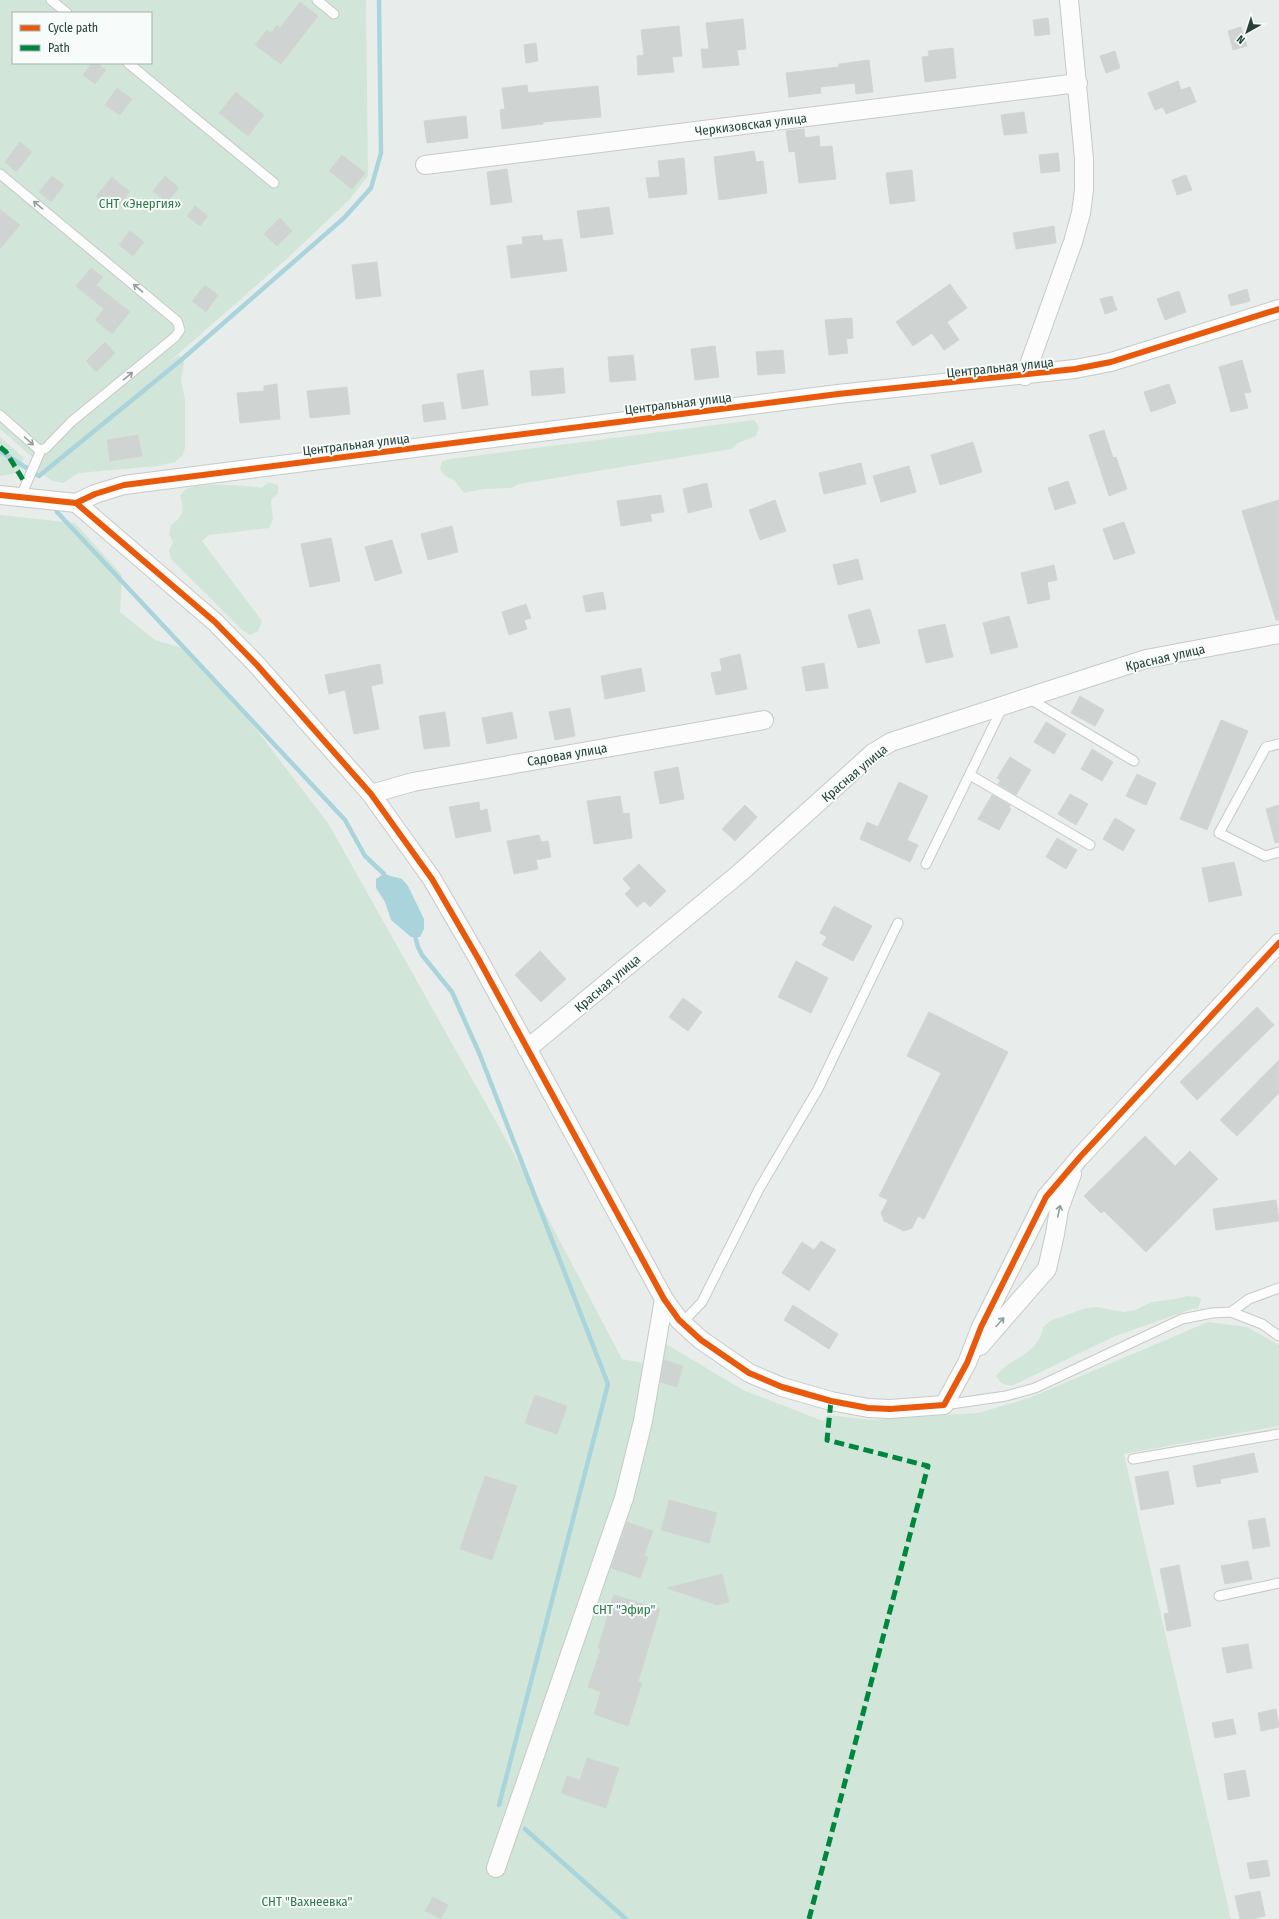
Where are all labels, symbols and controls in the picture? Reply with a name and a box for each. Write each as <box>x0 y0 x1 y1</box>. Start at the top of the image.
legend <box>12 12 152 64</box>
north arrow <box>1227 12 1267 52</box>
text: Cycle path <box>48 21 98 35</box>
text: N <box>1234 32 1248 47</box>
text: Path <box>48 41 70 55</box>
street label: Черкизовская улица <box>694 110 808 139</box>
park label: СНТ «Энергия» <box>99 196 181 211</box>
one-way arrow <box>32 201 43 210</box>
one-way arrow <box>132 284 143 293</box>
street label: Центральная улица <box>946 354 1054 381</box>
one-way arrow <box>122 371 133 380</box>
street label: Центральная улица <box>624 389 732 418</box>
street label: Центральная улица <box>302 430 410 459</box>
one-way arrow <box>24 436 34 446</box>
street label: Красная улица <box>1124 641 1206 674</box>
street label: Садовая улица <box>526 740 608 769</box>
street label: Красная улица <box>818 742 890 805</box>
street label: Красная улица <box>571 952 643 1015</box>
one-way arrow <box>1055 1205 1063 1218</box>
one-way arrow <box>995 1316 1004 1327</box>
park label: СНТ "Эфир" <box>593 1602 656 1617</box>
park label: СНТ "Вахнеевка" <box>261 1894 353 1909</box>

